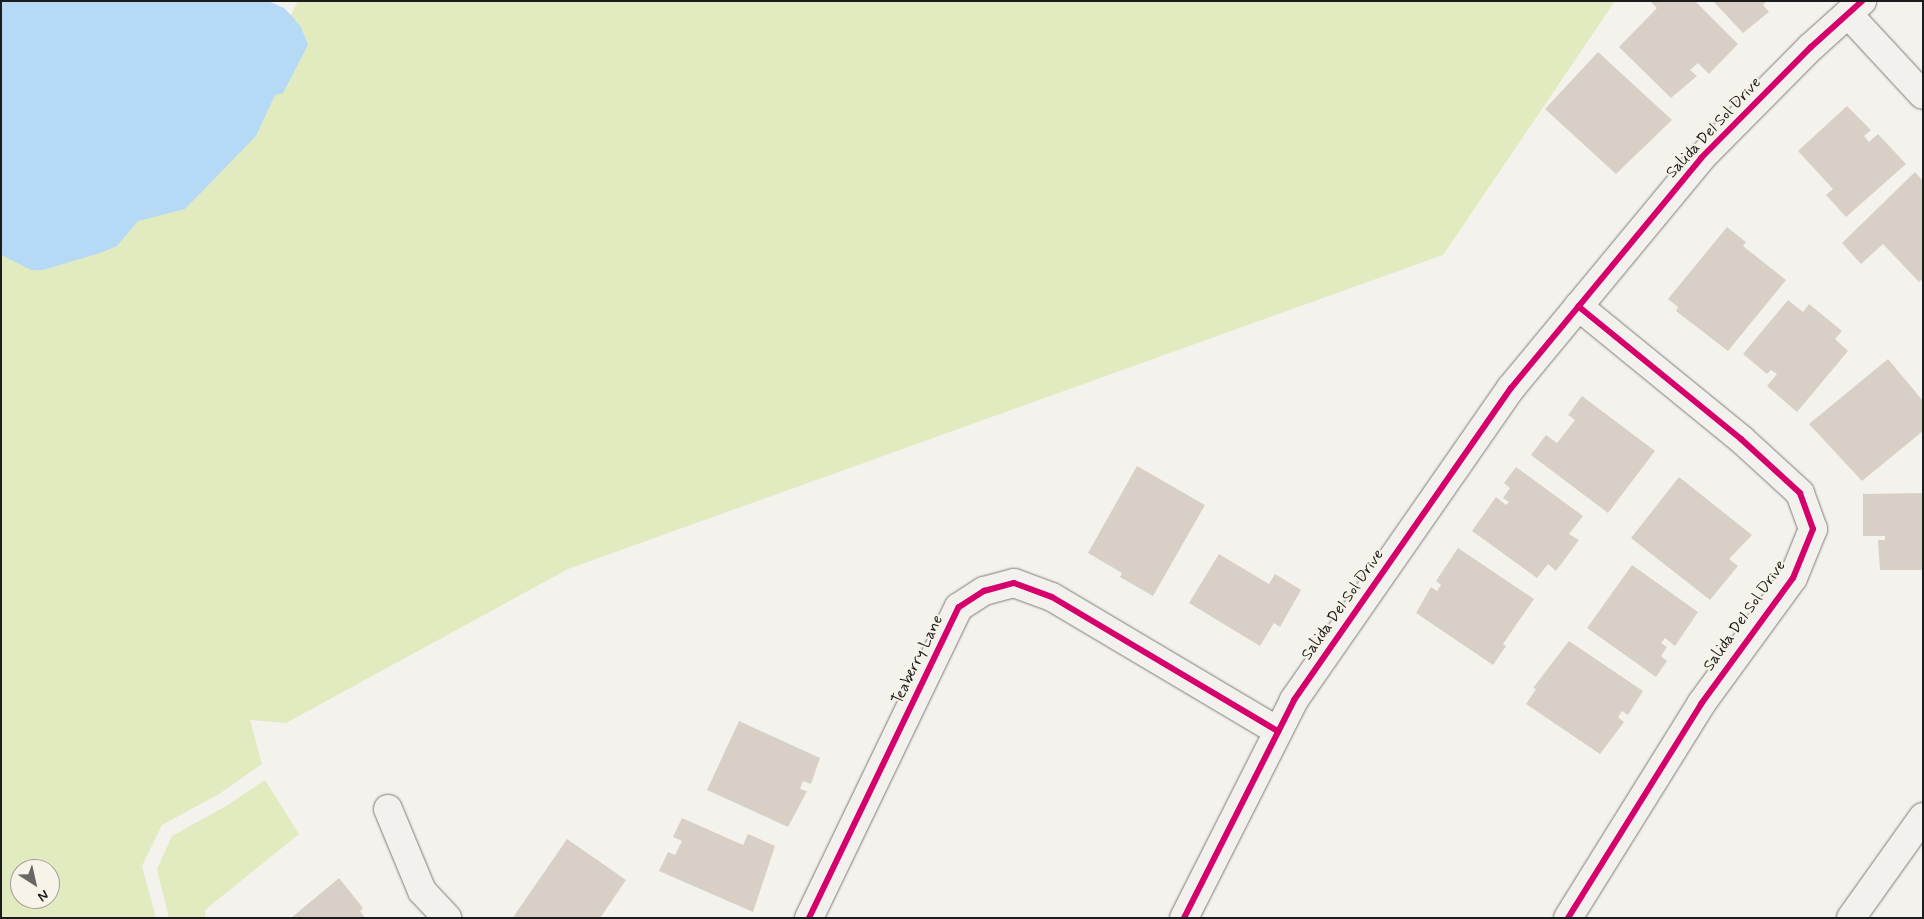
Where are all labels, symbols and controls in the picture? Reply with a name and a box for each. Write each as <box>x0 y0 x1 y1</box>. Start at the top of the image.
street label: Salida Del Sol Drive <box>1662 73 1766 183</box>
street label: Salida Del Sol Drive <box>1298 546 1388 664</box>
street label: Salida Del Sol Drive <box>1700 557 1790 675</box>
street label: Teaberry Lane <box>888 612 948 708</box>
north arrow <box>10 859 60 909</box>
text: N <box>34 885 52 906</box>

